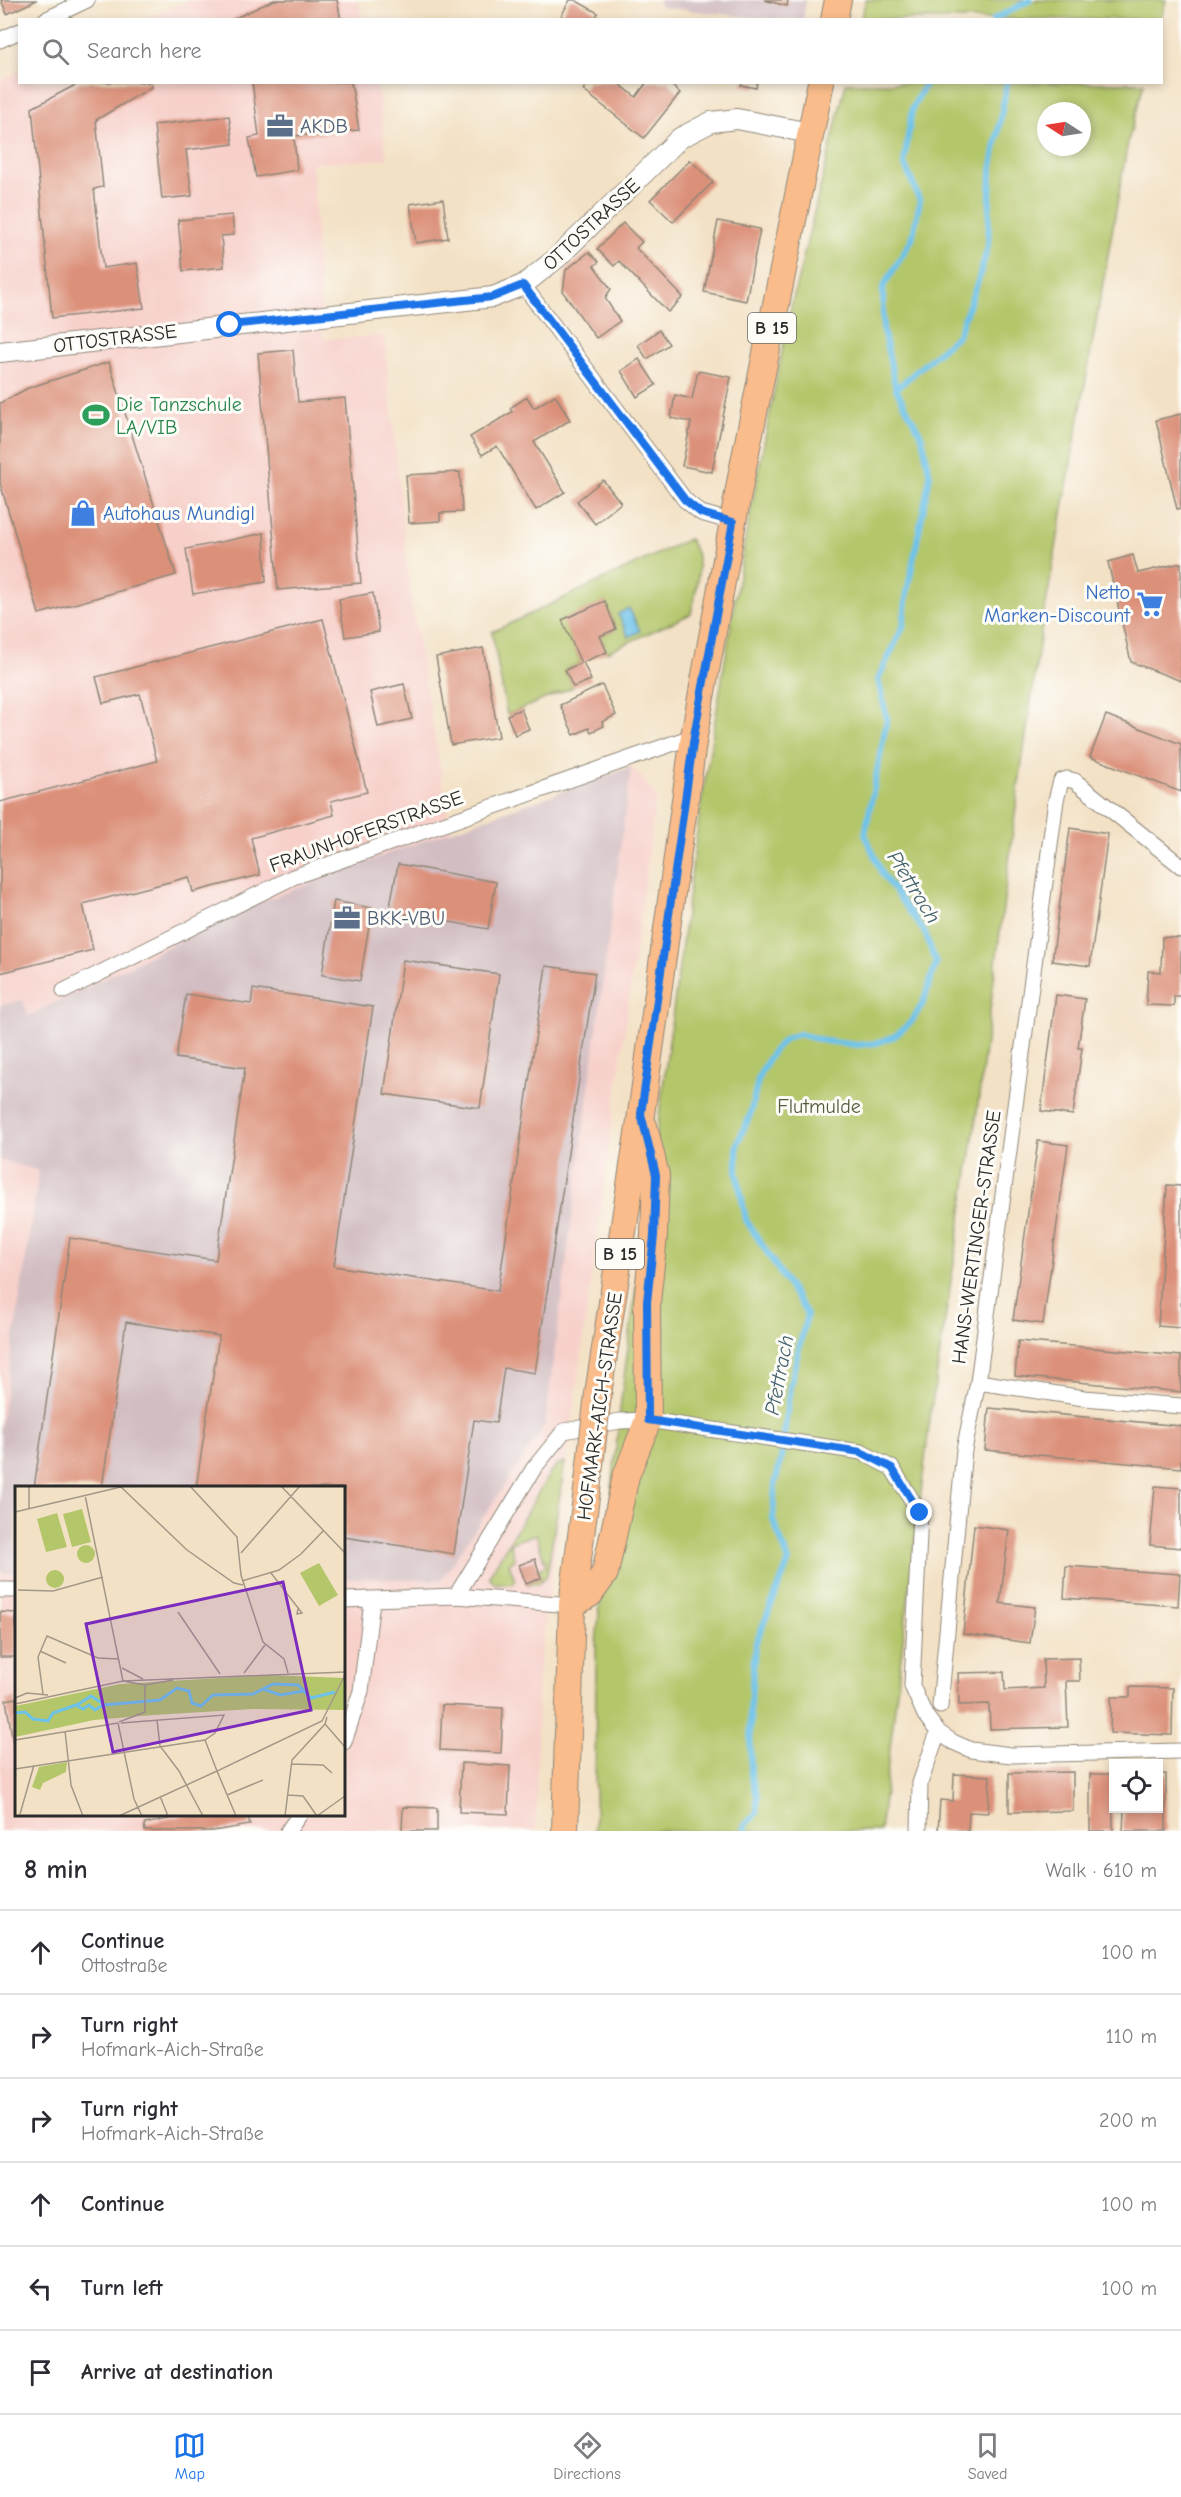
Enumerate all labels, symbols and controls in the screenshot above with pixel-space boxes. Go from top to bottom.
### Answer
search box [18,18,1163,84]
icon: search [39,35,72,68]
text: Search here [87,38,202,64]
north arrow [1037,102,1091,156]
office icon: AKDB [265,111,295,141]
place label: AKDB [300,115,348,138]
street label: OTTOSTRASSE [538,174,645,275]
route start [216,311,242,337]
road number: B 15 [748,313,796,343]
street label: OTTOSTRASSE [52,320,178,357]
place label: Die Tanzschule LA/VIB [116,393,242,439]
sports icon: Die Tanzschule LA/VIB [81,400,111,430]
shop icon: Autohaus Mundigl [68,498,98,528]
place label: Autohaus Mundigl [103,502,255,525]
place label: Netto Marken-Discount [984,581,1131,627]
supermarket icon: Netto Marken-Discount [1135,589,1165,619]
street label: FRAUNHOFERSTRASSE [266,786,466,877]
water label: Pfettrach [882,846,946,928]
office icon: BKK-VBU [332,903,362,933]
place label: BKK-VBU [367,907,445,930]
park label: Flutmulde [777,1095,861,1118]
street label: HANS-WERTINGER-STRASSE [947,1109,1006,1365]
road number: B 15 [596,1239,644,1269]
street label: HOFMARK-AICH-STRASSE [572,1290,627,1522]
water label: Pfettrach [760,1333,798,1417]
inset map [15,1486,345,1816]
route end [906,1499,932,1525]
map controls [1109,1759,1163,1813]
button: locate [1109,1759,1163,1813]
text: 8 min [24,1855,88,1885]
text: Walk · 610 m [1046,1859,1157,1882]
text: Continue [81,1928,164,1954]
icon: ahead [24,1936,57,1969]
text: 100 m [1102,1941,1157,1964]
text: Ottostraße [81,1954,168,1977]
text: Turn right [81,2012,178,2038]
icon: right [24,2020,57,2053]
text: 110 m [1106,2025,1157,2048]
text: Hofmark-Aich-Straße [81,2038,264,2061]
text: Turn right [81,2096,178,2122]
icon: right [24,2104,57,2137]
text: 200 m [1099,2109,1157,2132]
text: Hofmark-Aich-Straße [81,2122,264,2145]
icon: ahead [24,2188,57,2221]
text: Continue [81,2191,164,2217]
text: 100 m [1102,2193,1157,2216]
icon: left [24,2272,57,2305]
text: Turn left [81,2275,163,2301]
text: 100 m [1102,2277,1157,2300]
icon: arrive [24,2356,57,2389]
text: Arrive at destination [81,2359,273,2385]
tab: Map [173,2429,206,2483]
tab: Directions [553,2429,621,2483]
tab: Saved [968,2429,1008,2483]

